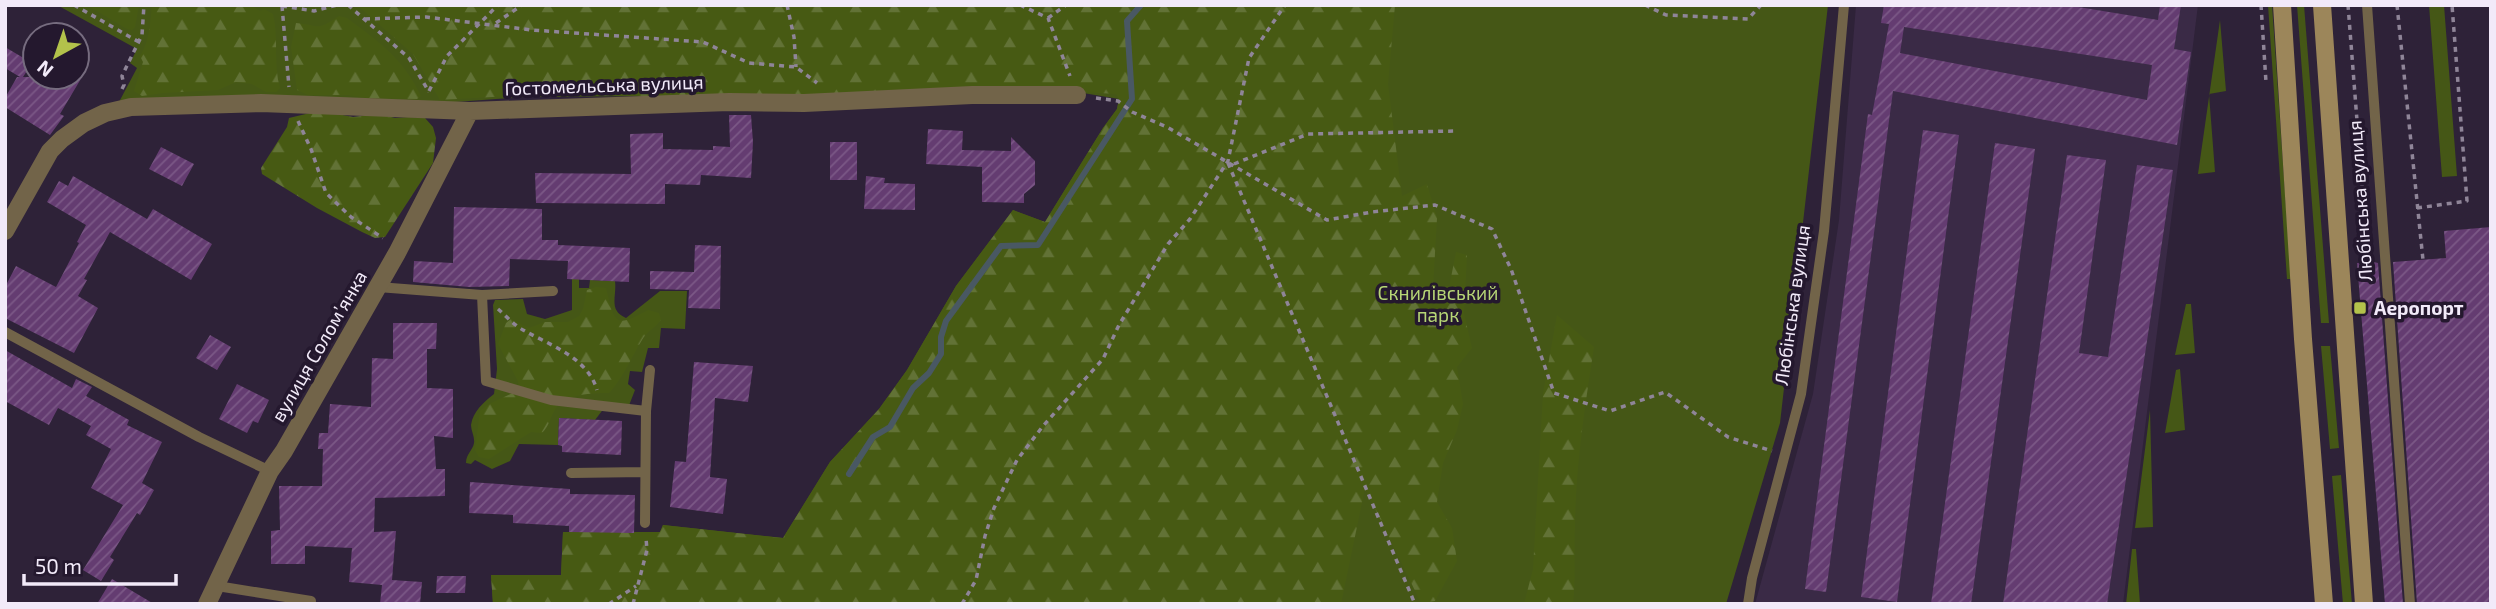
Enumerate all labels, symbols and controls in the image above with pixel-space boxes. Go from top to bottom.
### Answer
north arrow [21,21,91,91]
text: N [32,56,57,83]
street label: Гостомельська вулиця [504,70,704,100]
street label: Любінська вулиця [2342,120,2378,282]
street label: Любінська вулиця [1769,223,1815,387]
street label: вулиця Соломʼянка [266,266,372,426]
park label: Скнилівський парк [1378,281,1498,326]
place label: Аеропорт [2374,296,2464,319]
marker: Аеропорт [2352,300,2368,316]
scale bar [24,542,177,586]
text: 50 m [35,553,82,578]

